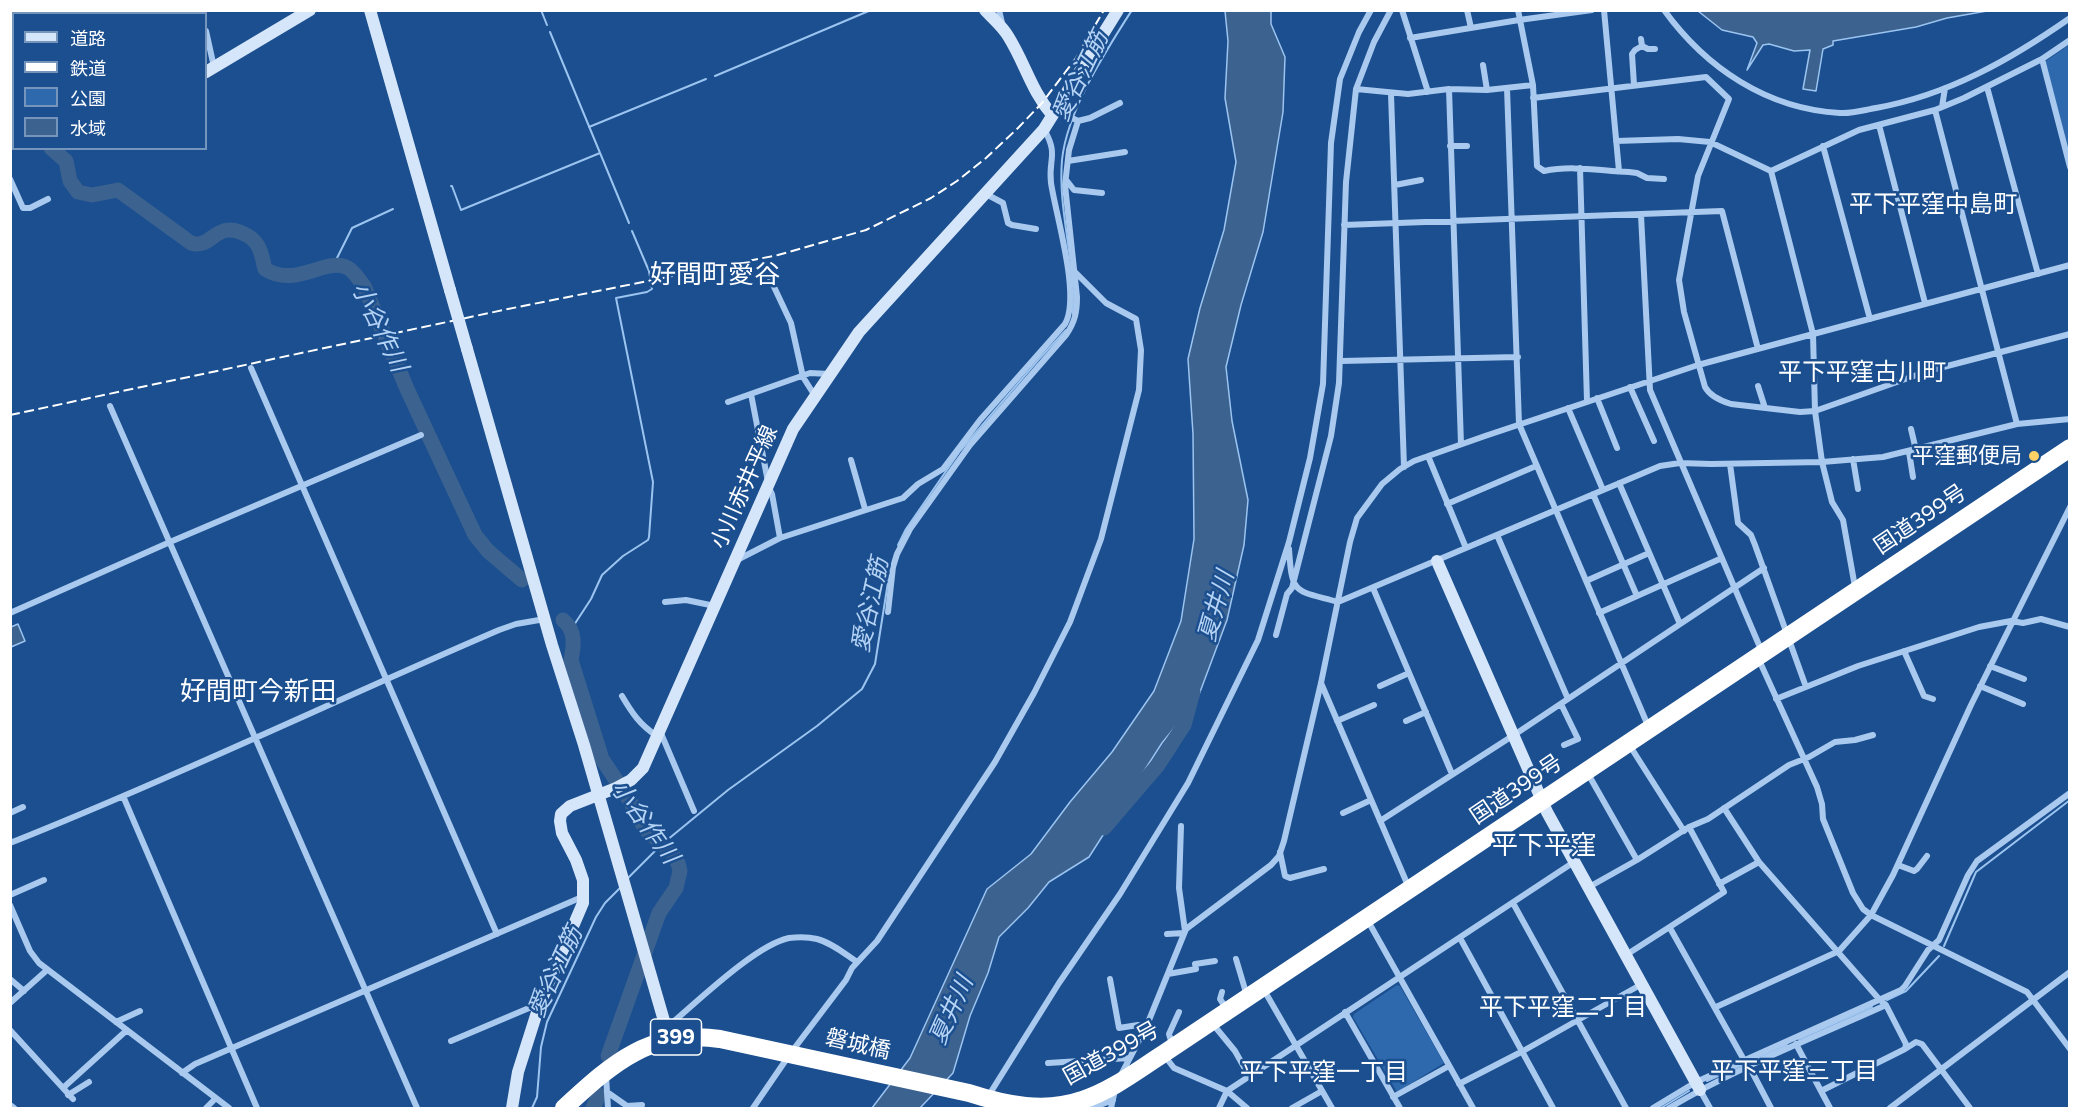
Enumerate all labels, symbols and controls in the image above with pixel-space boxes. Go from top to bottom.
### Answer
legend [12,12,207,150]
text: 道路 [70,27,106,49]
water label: 愛谷江筋 [1046,27,1114,125]
text: 鉄道 [70,57,106,79]
text: 公園 [70,87,106,109]
text: 水域 [70,117,106,139]
district label: 平下平窪中島町 [1849,190,2017,218]
district label: 好間町愛谷 [650,258,780,290]
water label: 小谷作川 [346,278,414,376]
district label: 平下平窪古川町 [1778,358,1946,386]
street label: 小川赤井平線 [705,421,783,553]
place label: 平窪郵便局 [1912,443,2022,469]
marker: 平窪郵便局 [2027,449,2041,463]
street label: 国道399号 [1869,479,1971,559]
water label: 愛谷江筋 [846,555,894,655]
water label: 夏井川 [1192,567,1240,645]
district label: 好間町今新田 [180,675,336,707]
street label: 国道399号 [1465,749,1567,829]
water label: 小谷作川 [605,775,685,869]
district label: 平下平窪 [1492,829,1596,861]
water label: 愛谷江筋 [522,922,588,1022]
water label: 夏井川 [923,971,979,1049]
district label: 平下平窪二丁目 [1479,993,1647,1021]
street label: 国道399号 [1059,1016,1163,1090]
road number: 399 [650,1019,702,1055]
street label: 磐城橋 [823,1024,893,1064]
district label: 平下平窪三丁目 [1710,1057,1878,1085]
district label: 平下平窪一丁目 [1240,1058,1408,1086]

